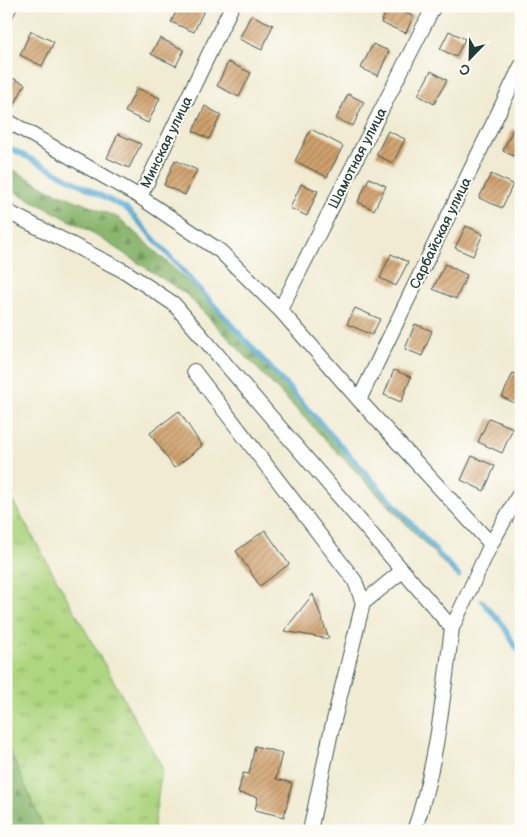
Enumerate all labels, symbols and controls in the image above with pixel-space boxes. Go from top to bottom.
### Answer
north arrow [444,32,494,82]
text: С [457,60,473,79]
street label: Минская улица [137,93,196,191]
street label: Шамотная улица [325,104,391,212]
street label: Сарбайская улица [406,174,475,292]

